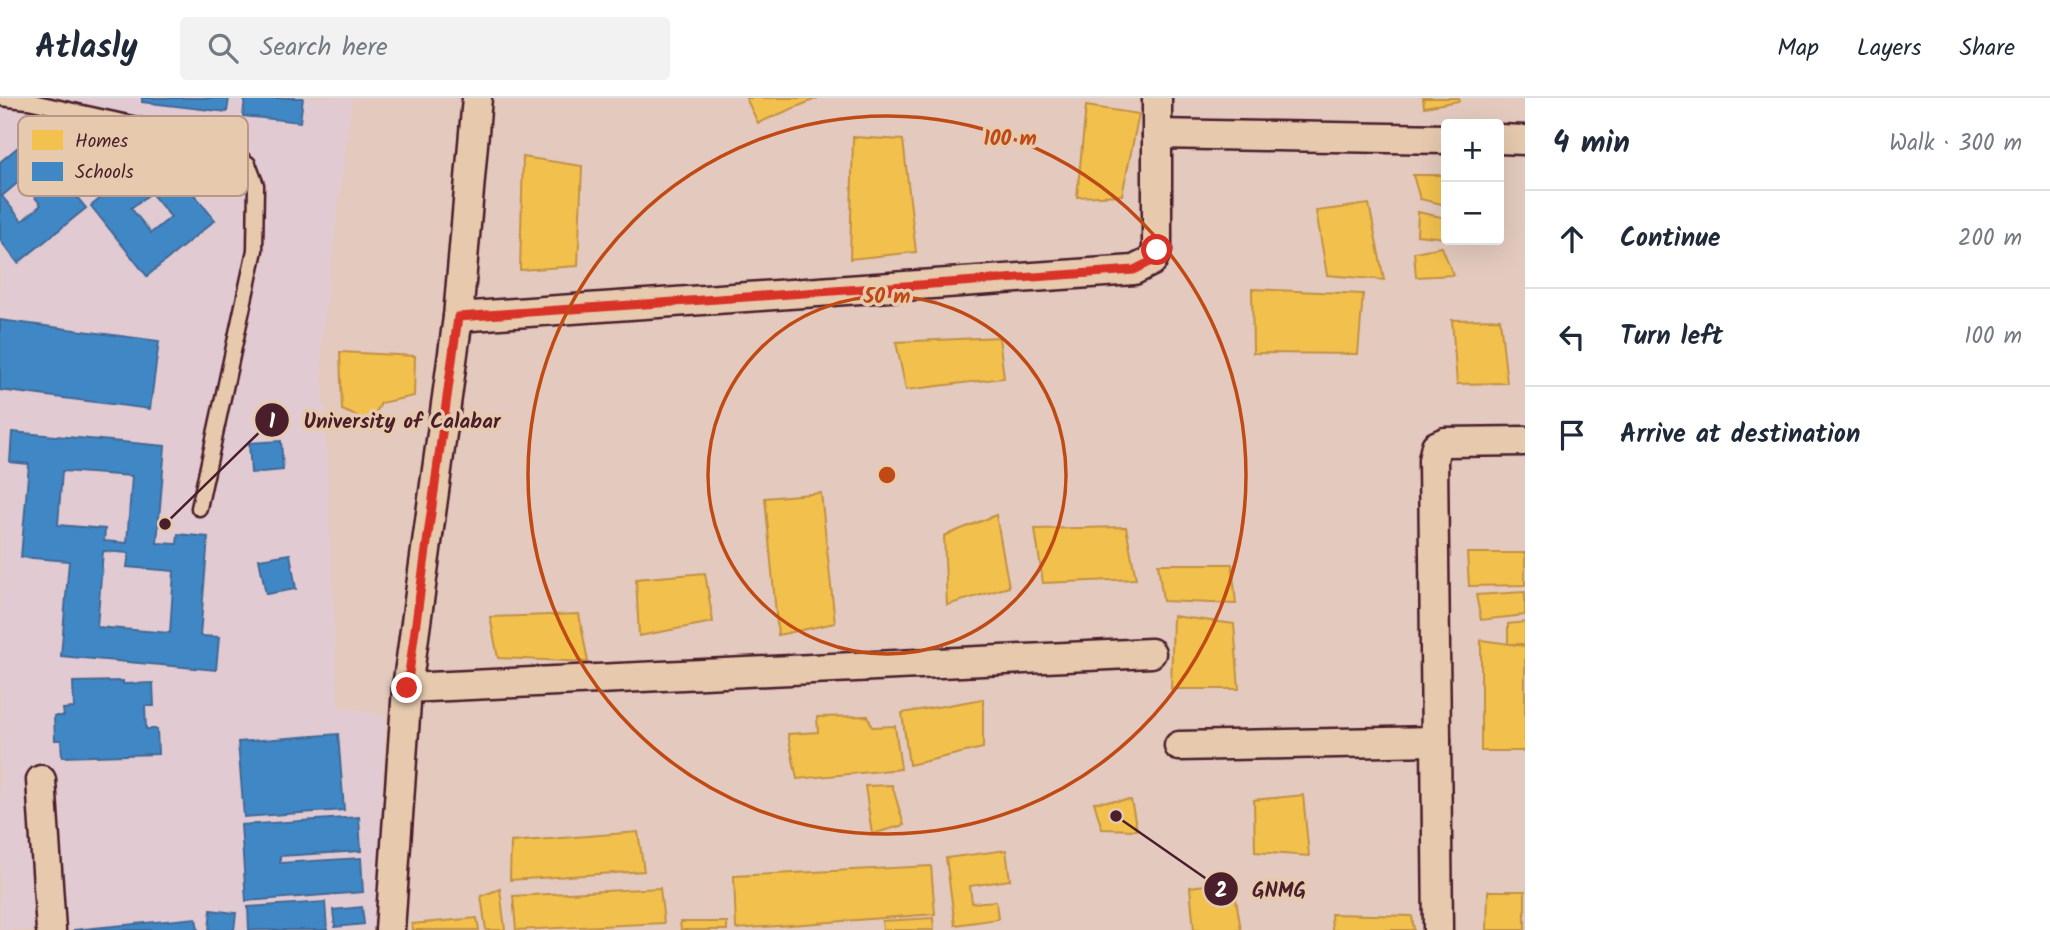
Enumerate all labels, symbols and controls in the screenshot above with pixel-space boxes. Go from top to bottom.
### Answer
search box [180,17,670,80]
text: Atlasly [35,22,138,75]
text: Search here [260,27,388,69]
icon: search [204,29,242,67]
text: Map [1777,29,1819,68]
text: Layers [1857,29,1921,68]
text: Share [1959,29,2015,68]
legend [18,116,248,196]
map controls [1441,119,1504,245]
button: + [1441,119,1504,182]
text: 4 min [1553,120,1630,168]
text: 100 m [983,123,1037,156]
text: Walk · 300 m [1889,126,2022,162]
text: Homes [75,127,128,157]
text: Schools [75,158,134,188]
button: − [1441,182,1504,245]
text: Continue [1620,218,1721,260]
icon: ahead [1553,220,1591,258]
text: 200 m [1958,221,2022,257]
route start [1141,234,1172,265]
text: 50 m [863,281,910,314]
text: Turn left [1620,316,1723,358]
icon: left [1553,318,1591,356]
text: 100 m [1964,319,2022,355]
callout: University of Calabar [255,399,515,441]
text: 1 [269,406,276,439]
text: University of Calabar [303,406,502,439]
text: Arrive at destination [1620,414,1860,456]
icon: arrive [1553,416,1591,454]
centre of rings [875,463,899,487]
route end [391,672,422,703]
callout: GNMG [1203,868,1320,910]
text: 2 [1215,875,1227,908]
text: GNMG [1252,875,1306,908]

